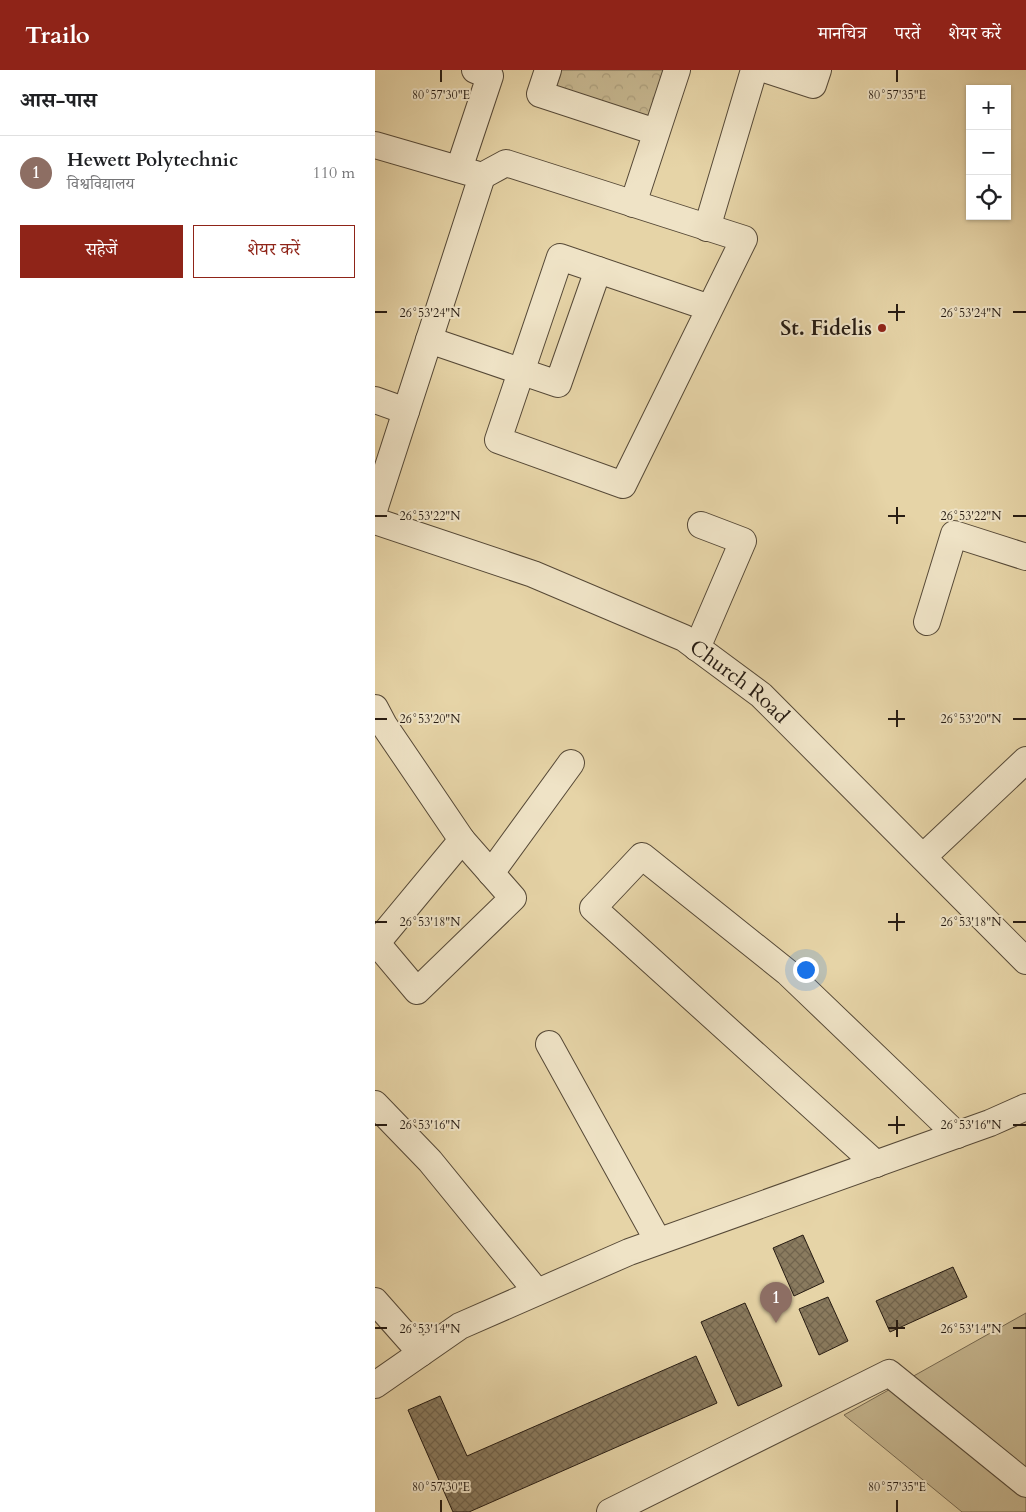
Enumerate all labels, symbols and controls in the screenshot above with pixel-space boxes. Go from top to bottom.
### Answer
text: Trailo [25,19,90,52]
text: मानचित्र [818,21,867,46]
text: परतें [895,21,920,46]
text: शेयर करें [948,21,1001,46]
map controls [966,85,1011,220]
button: + [966,85,1011,130]
text: आस-पास [20,86,97,115]
text: 80°57'30"E [412,87,470,103]
text: 80°57'35"E [868,87,926,103]
button: − [966,130,1011,175]
text: Hewett Polytechnic [67,147,238,173]
text: 1 [32,162,40,184]
text: 110 m [313,162,355,184]
text: विश्वविद्यालय [67,173,134,195]
button: locate [966,175,1011,220]
button: सहेजें [20,225,183,278]
button: शेयर करें [193,225,355,278]
text: 26°53'24"N [400,305,461,321]
text: 26°53'24"N [941,305,1002,321]
place label: St. Fidelis [780,314,872,343]
marker: St. Fidelis [876,322,888,334]
text: 26°53'22"N [400,508,461,524]
text: 26°53'22"N [941,508,1002,524]
street label: Church Road [684,633,796,730]
text: 26°53'20"N [400,711,461,727]
text: 26°53'20"N [941,711,1002,727]
text: 26°53'18"N [400,914,461,930]
text: 26°53'18"N [941,914,1002,930]
your location [793,957,819,983]
text: 26°53'16"N [400,1117,461,1133]
text: 26°53'16"N [941,1117,1002,1133]
pin: 1 [760,1282,792,1323]
text: 26°53'14"N [400,1321,461,1337]
text: 26°53'14"N [941,1321,1002,1337]
text: 80°57'30"E [412,1479,470,1495]
text: 80°57'35"E [868,1479,926,1495]

